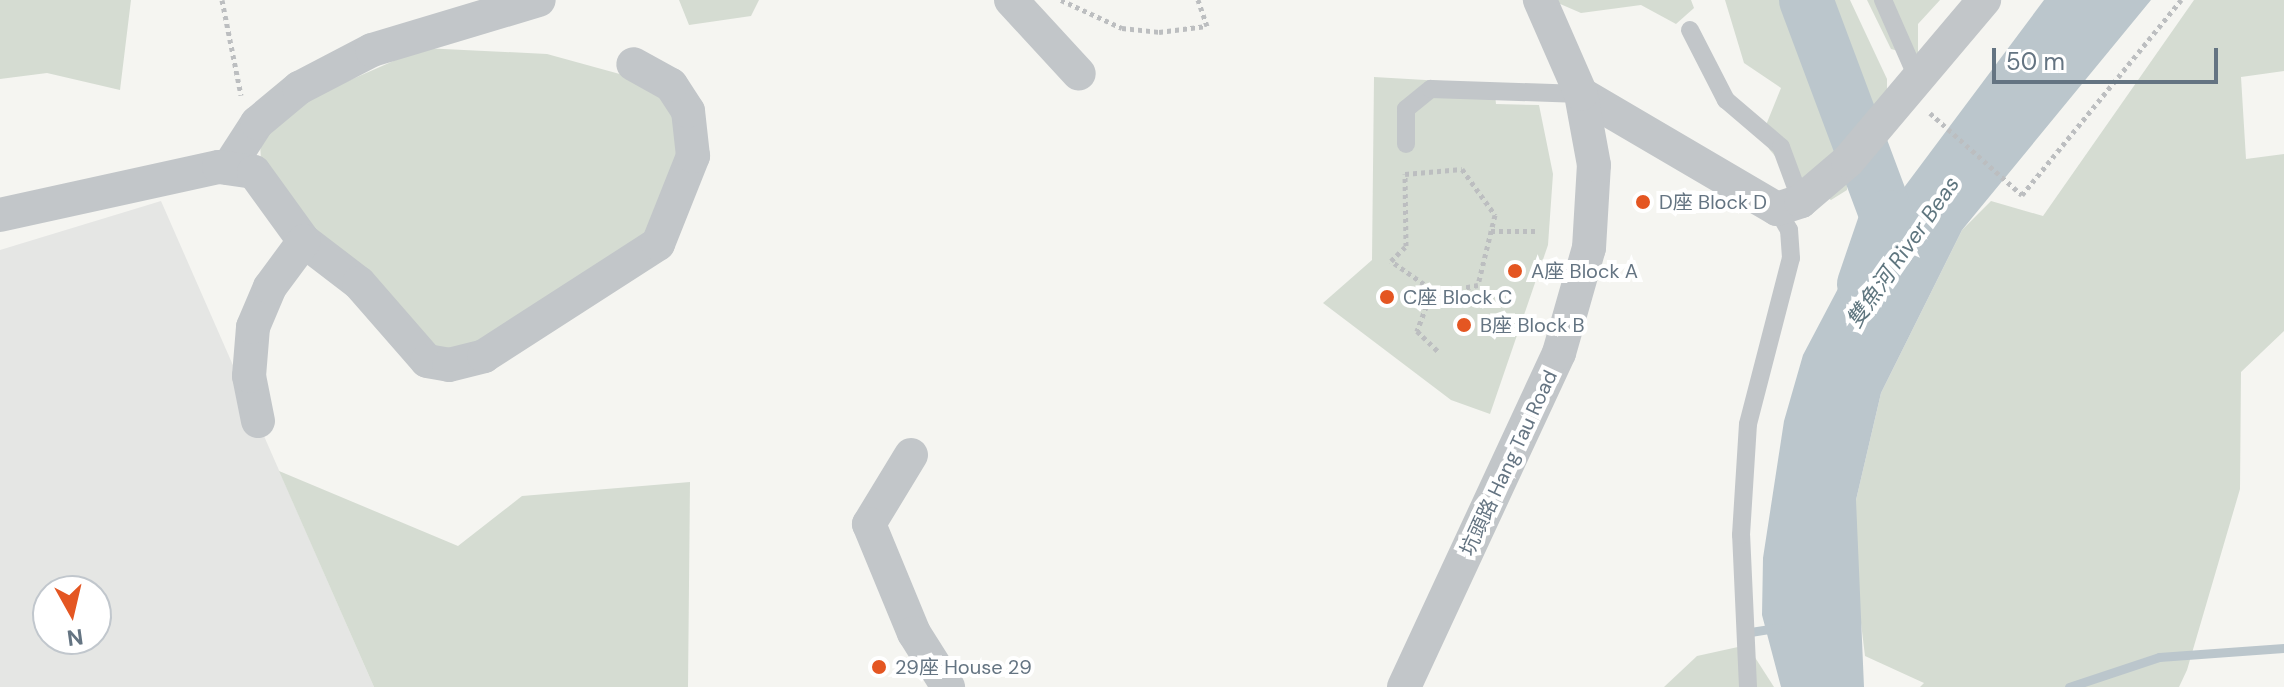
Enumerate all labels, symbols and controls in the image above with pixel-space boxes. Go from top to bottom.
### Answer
scale bar [1996,32,2222,82]
text: 50 m [2006,46,2065,77]
water label: 雙魚河 River Beas [1841,171,1965,333]
place label: D座 Block D [1659,190,1767,214]
marker: D座 Block D [1634,193,1652,211]
place label: A座 Block A [1531,259,1638,283]
marker: A座 Block A [1506,262,1524,280]
place label: C座 Block C [1403,285,1512,309]
marker: C座 Block C [1378,288,1396,306]
place label: B座 Block B [1480,313,1585,337]
marker: B座 Block B [1455,316,1473,334]
street label: 坑頭路 Hang Tau Road [1455,367,1563,559]
north arrow [32,575,112,655]
text: N [65,622,85,653]
place label: 29座 House 29 [895,655,1032,679]
marker: 29座 House 29 [870,658,888,676]

